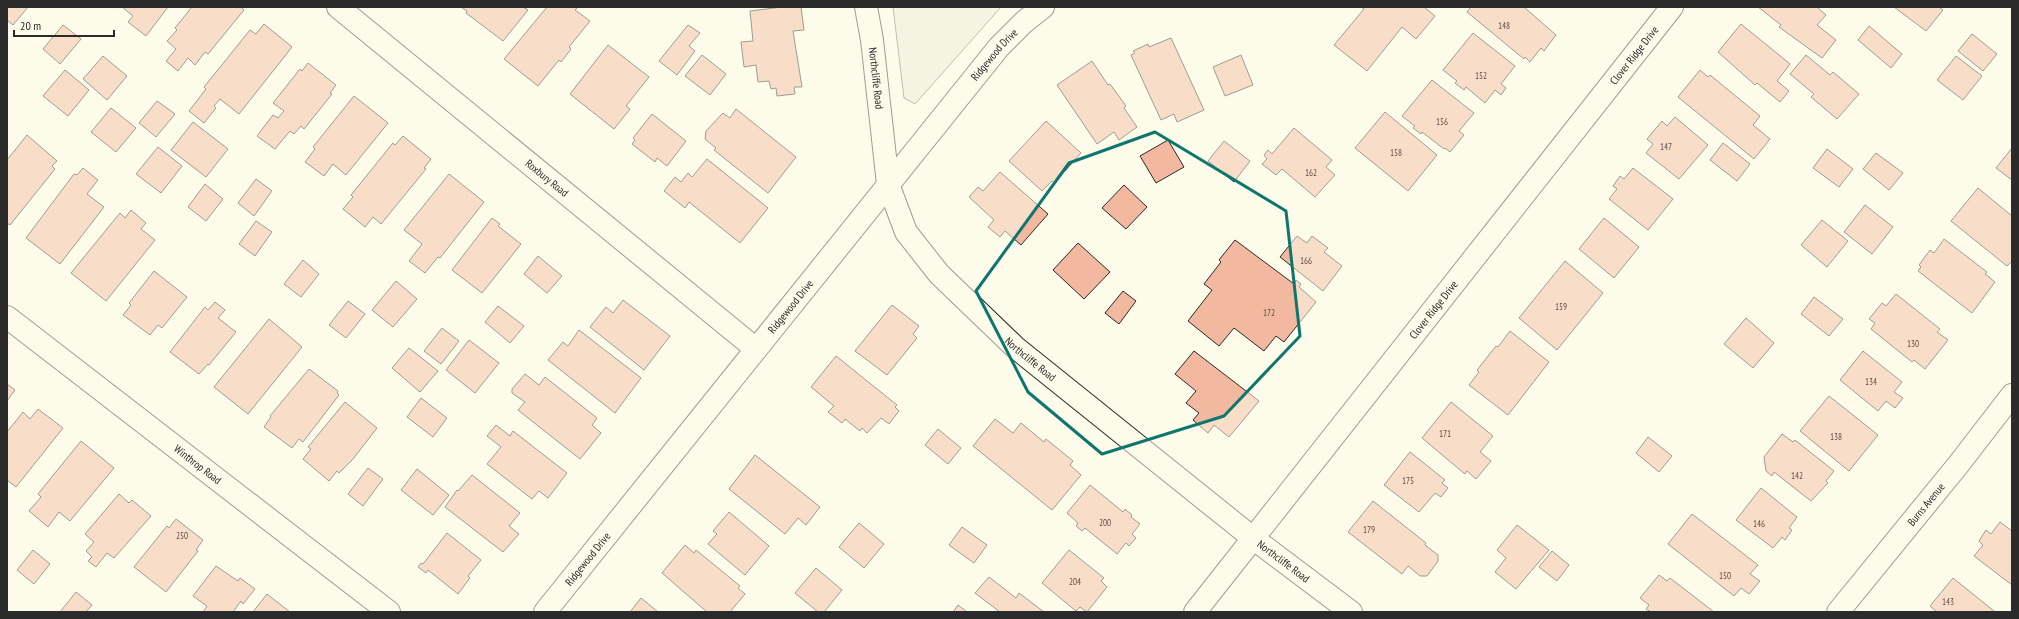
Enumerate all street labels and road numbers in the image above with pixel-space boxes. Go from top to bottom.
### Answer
street label: Clover Ridge Drive [1607,23,1662,87]
street label: Ridgewood Drive [968,25,1021,83]
street label: Northcliffe Road [866,47,887,110]
street label: Roxbury Road [523,156,572,200]
street label: Ridgewood Drive [765,276,817,336]
street label: Clover Ridge Drive [1406,277,1461,342]
street label: Northcliffe Road [1002,334,1059,384]
street label: Winthrop Road [171,442,224,487]
street label: Burns Avenue [1904,480,1948,529]
street label: Ridgewood Drive [562,529,614,589]
street label: Northcliffe Road [1255,537,1313,586]

